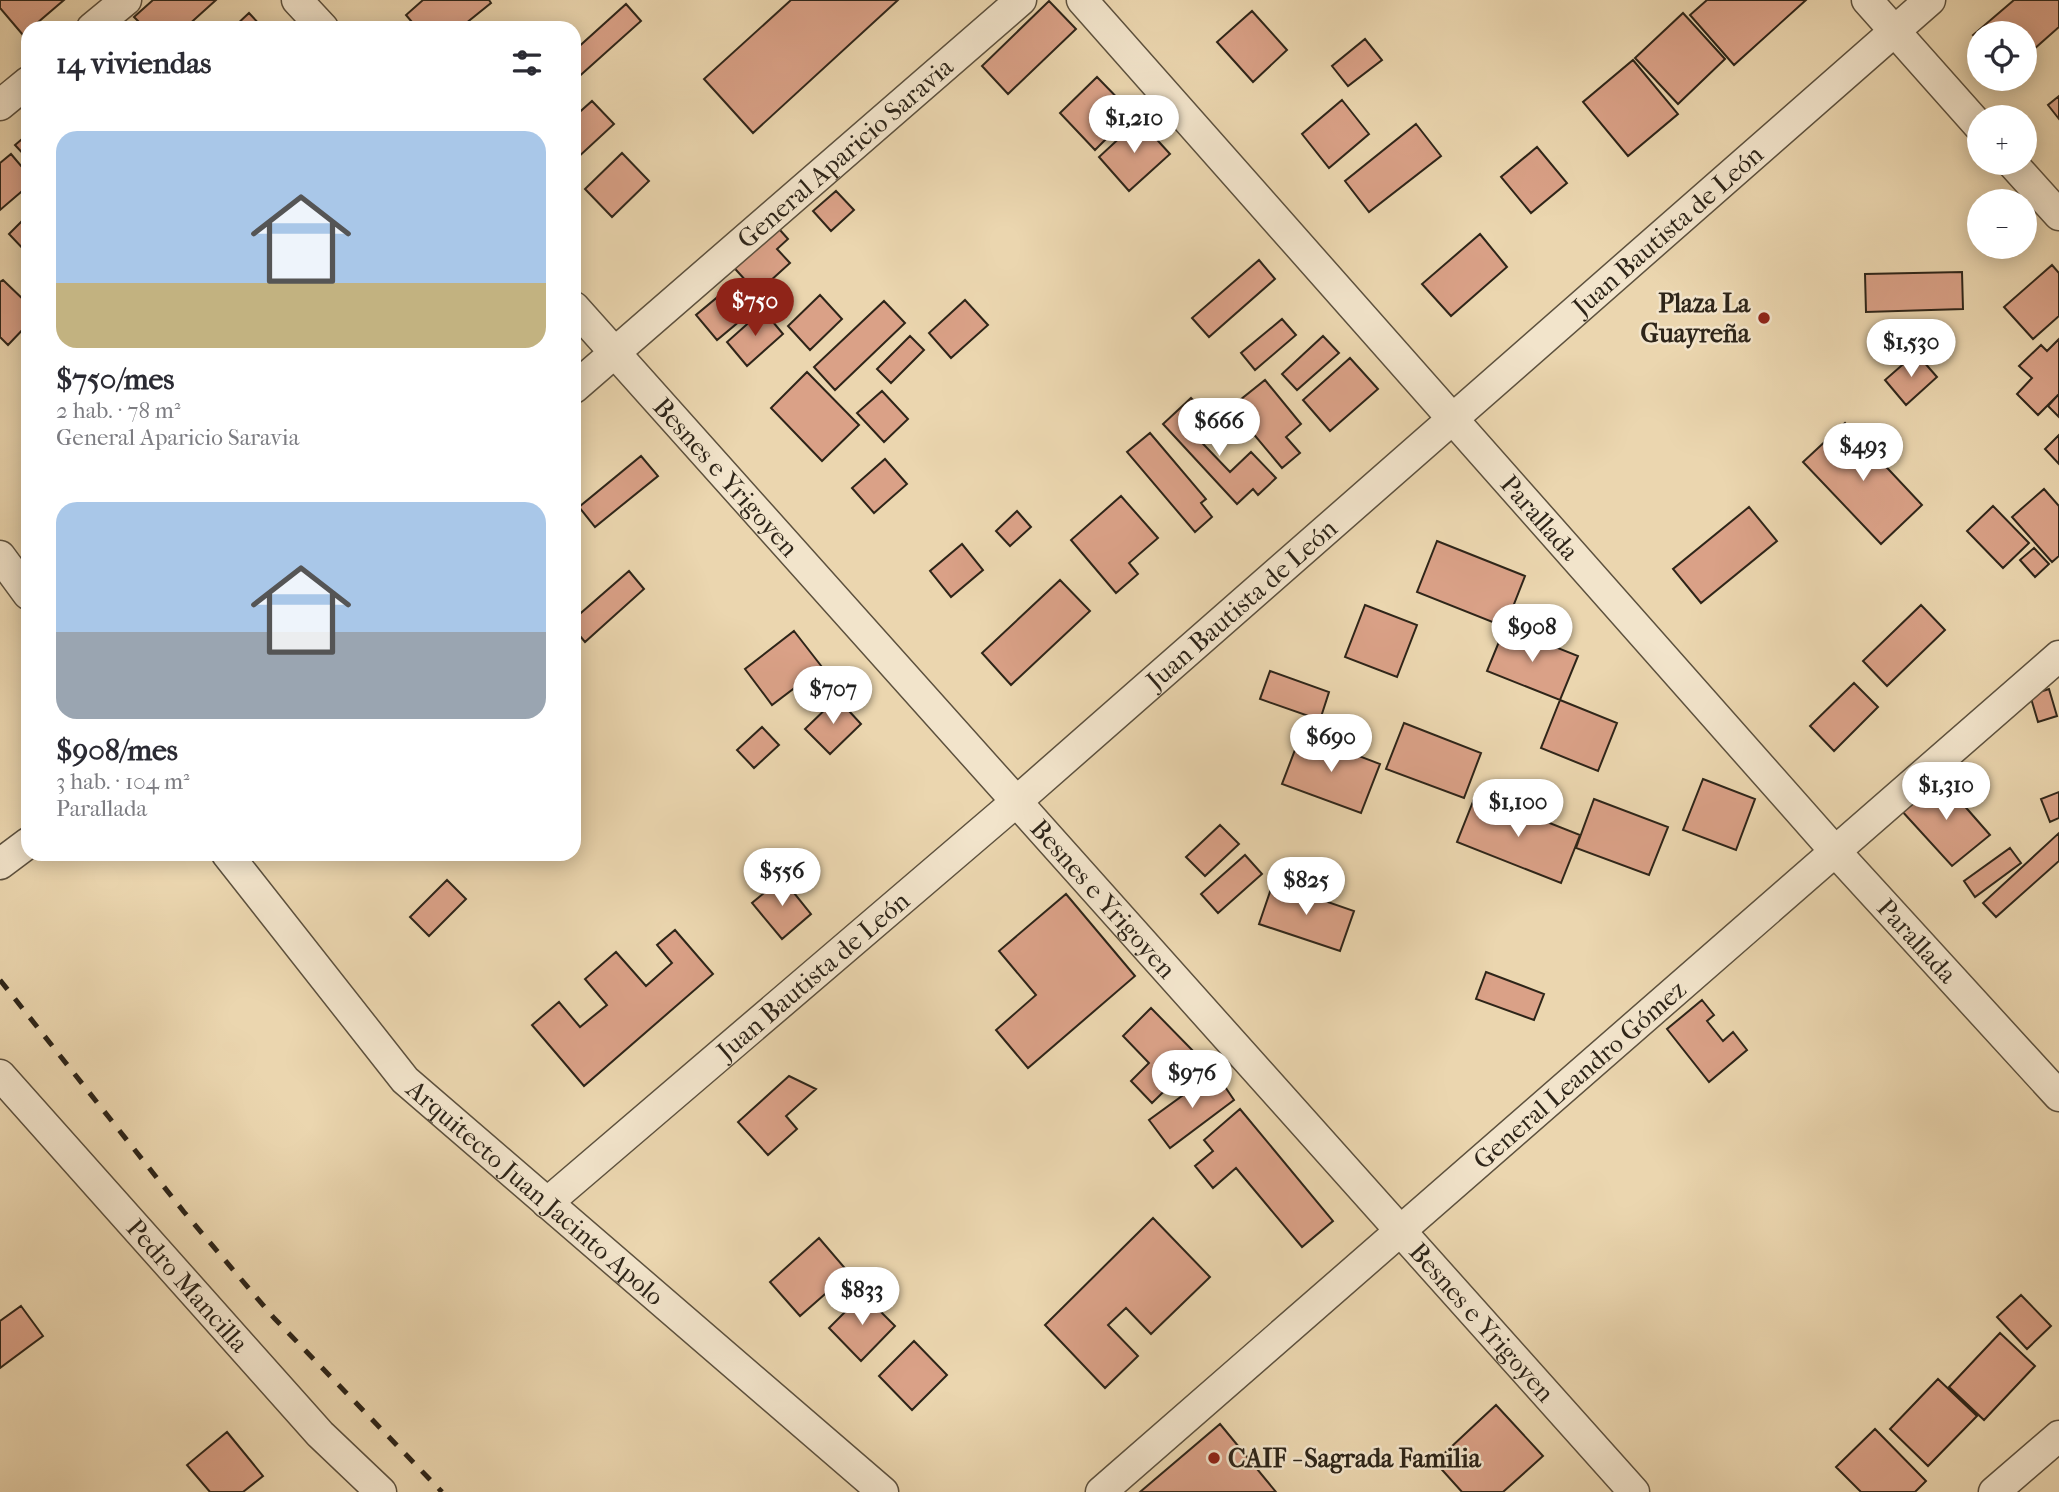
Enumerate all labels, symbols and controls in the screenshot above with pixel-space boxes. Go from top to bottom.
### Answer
map controls [1967,21,2037,259]
button: locate [1967,21,2037,91]
icon: filters [508,44,546,82]
text: 14 viviendas [56,46,211,81]
street label: General Aparicio Saravia [731,51,960,255]
pin: $1,210 [1077,96,1191,155]
text: $1,210 [1105,104,1163,131]
button: + [1967,105,2037,175]
street label: Juan Bautista de León [1565,139,1770,324]
icon: home [238,176,364,302]
button: − [1967,189,2037,259]
pin: $750 [714,278,796,338]
text: $750 [732,287,778,314]
place label: Plaza La Guayreña [1641,288,1751,349]
marker: Plaza La Guayreña [1756,310,1772,326]
pin: $1,530 [1854,320,1968,379]
text: $1,530 [1883,328,1939,355]
text: $750/mes [56,362,174,397]
street label: Besnes e Yrigoyen [647,391,805,563]
text: 2 hab. · 78 m² [56,397,180,424]
pin: $666 [1178,398,1260,458]
text: $666 [1194,407,1244,434]
text: General Aparicio Saravia [56,424,299,451]
pin: $493 [1822,424,1904,483]
text: $493 [1839,432,1887,459]
street label: Parallada [1494,469,1586,568]
street label: Juan Bautista de León [1139,513,1343,698]
icon: home [238,547,364,673]
pin: $908 [1491,604,1573,664]
text: $908 [1508,613,1556,640]
pin: $707 [792,666,874,726]
text: $707 [809,675,857,702]
pin: $690 [1290,714,1372,774]
text: $690 [1306,723,1356,750]
text: $908/mes [56,733,178,768]
pin: $1,310 [1889,762,2003,822]
text: 3 hab. · 104 m² [56,768,190,795]
text: $1,310 [1918,771,1974,798]
pin: $1,100 [1461,780,1575,839]
text: $1,100 [1488,788,1548,815]
text: Parallada [56,795,147,822]
street label: Besnes e Yrigoyen [1024,813,1182,985]
pin: $556 [741,848,823,908]
text: $556 [760,857,804,884]
pin: $825 [1265,858,1347,917]
text: $825 [1283,866,1329,893]
street label: Juan Bautista de León [709,885,916,1068]
street label: Parallada [1870,893,1964,990]
street label: General Leandro Gómez [1467,974,1692,1176]
pin: $976 [1151,1050,1233,1110]
text: $976 [1168,1059,1216,1086]
street label: Arquitecto Juan Jacinto Apolo [399,1073,670,1312]
street label: Pedro Mancilla [120,1213,255,1360]
street label: Besnes e Yrigoyen [1403,1237,1561,1408]
pin: $833 [821,1268,903,1327]
text: $833 [840,1276,884,1303]
place label: CAIF - Sagrada Familia [1228,1443,1482,1474]
marker: CAIF - Sagrada Familia [1206,1450,1222,1466]

